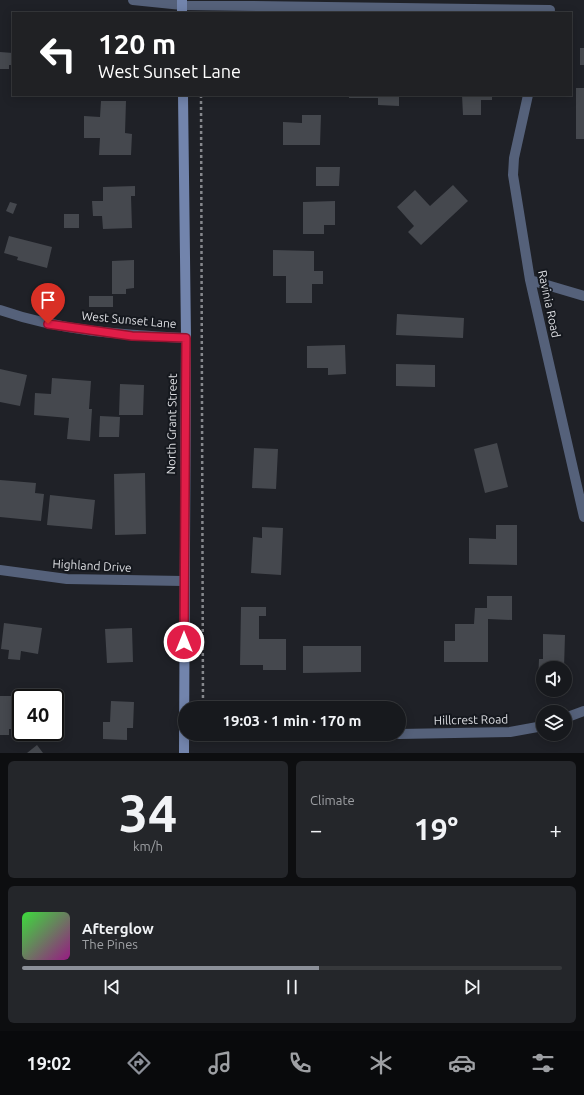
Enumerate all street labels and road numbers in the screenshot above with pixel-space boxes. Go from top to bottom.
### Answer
street label: Ravinia Road [536,269,563,339]
street label: West Sunset Lane [81,309,177,330]
street label: North Grant Street [164,373,179,475]
street label: Highland Drive [52,557,132,574]
street label: Hillcrest Road [434,712,508,727]

